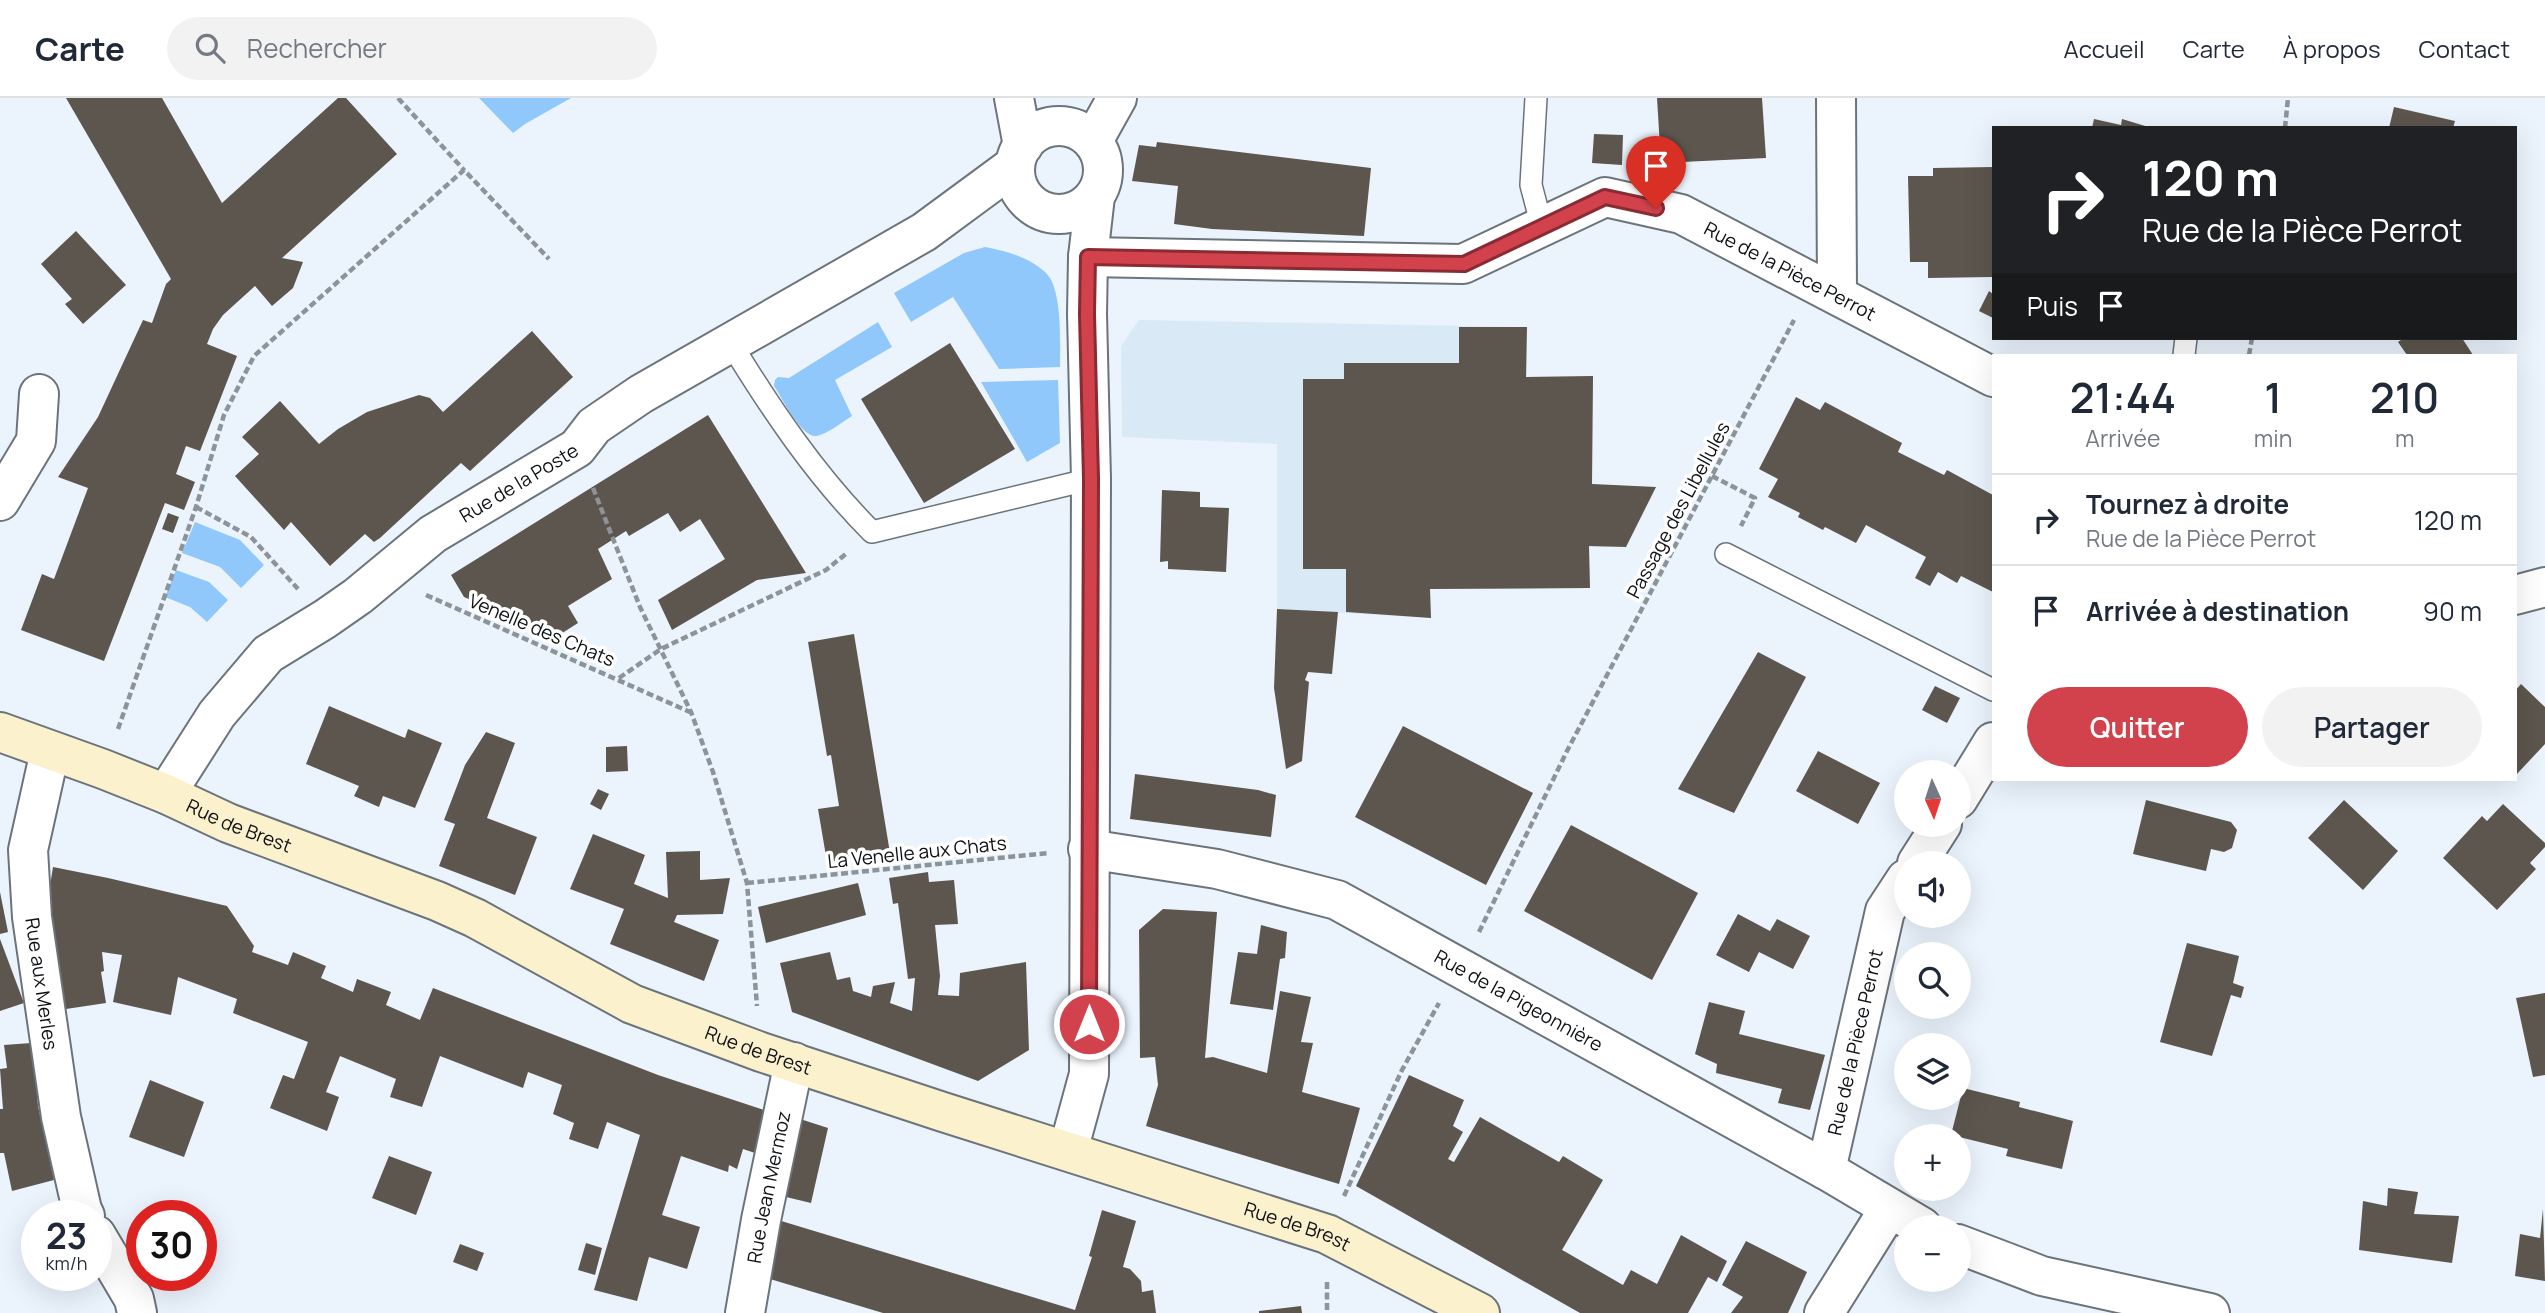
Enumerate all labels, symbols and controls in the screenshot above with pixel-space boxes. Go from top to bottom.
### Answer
search box [167,17,657,80]
text: Carte [35,26,125,71]
icon: search [191,29,229,67]
text: Rechercher [247,30,387,66]
text: Accueil [2064,32,2144,65]
text: Carte [2182,32,2245,65]
text: À propos [2283,32,2381,65]
text: Contact [2419,32,2510,65]
pin [1626,136,1686,208]
text: 120 m [2142,144,2279,211]
icon: arrive [1637,147,1675,185]
icon: right [2027,154,2118,245]
text: Rue de la Pièce Perrot [2142,208,2462,252]
street label: Rue de la Pièce Perrot [1700,215,1880,327]
icon: arrive [2092,287,2130,325]
text: Puis [2027,288,2078,324]
text: 21:44 [2070,368,2176,426]
text: 1 [2264,368,2282,426]
text: 210 [2370,368,2439,426]
street label: Passage des Libellules [1620,417,1736,603]
text: Arrivée [2085,422,2160,454]
text: min [2254,422,2292,454]
text: m [2395,422,2414,454]
street label: Rue de la Poste [455,437,583,528]
text: Tournez à droite [2086,486,2289,522]
icon: right [2027,501,2065,539]
text: 120 m [2414,502,2482,538]
text: Rue de la Pièce Perrot [2086,522,2316,554]
street label: Venelle des Chats [465,587,619,673]
icon: arrive [2027,592,2065,630]
text: Arrivée à destination [2086,593,2349,629]
text: 90 m [2423,593,2482,629]
button: Quitter [2027,687,2248,767]
button: Partager [2262,687,2482,767]
north arrow [1894,760,1970,836]
map controls [1894,760,1971,1292]
street label: Rue de Brest [182,792,295,859]
street label: La Venelle aux Chats [826,830,1008,874]
button: sound [1894,851,1971,928]
street label: Rue aux Merles [19,916,64,1052]
button: search [1894,942,1971,1019]
street label: Rue de la Pigeonnière [1430,943,1608,1057]
street label: Rue de la Pièce Perrot [1821,947,1889,1138]
position arrow [1052,987,1126,1061]
street label: Rue de Brest [701,1019,815,1081]
button: layers [1894,1033,1971,1110]
street label: Rue Jean Mermoz [741,1109,796,1265]
button: + [1894,1124,1971,1201]
street label: Rue de Brest [1241,1195,1355,1257]
speed limit sign: 30 [126,1200,217,1291]
text: 23 [46,1212,87,1260]
button: − [1894,1215,1971,1292]
text: km/h [46,1251,87,1275]

